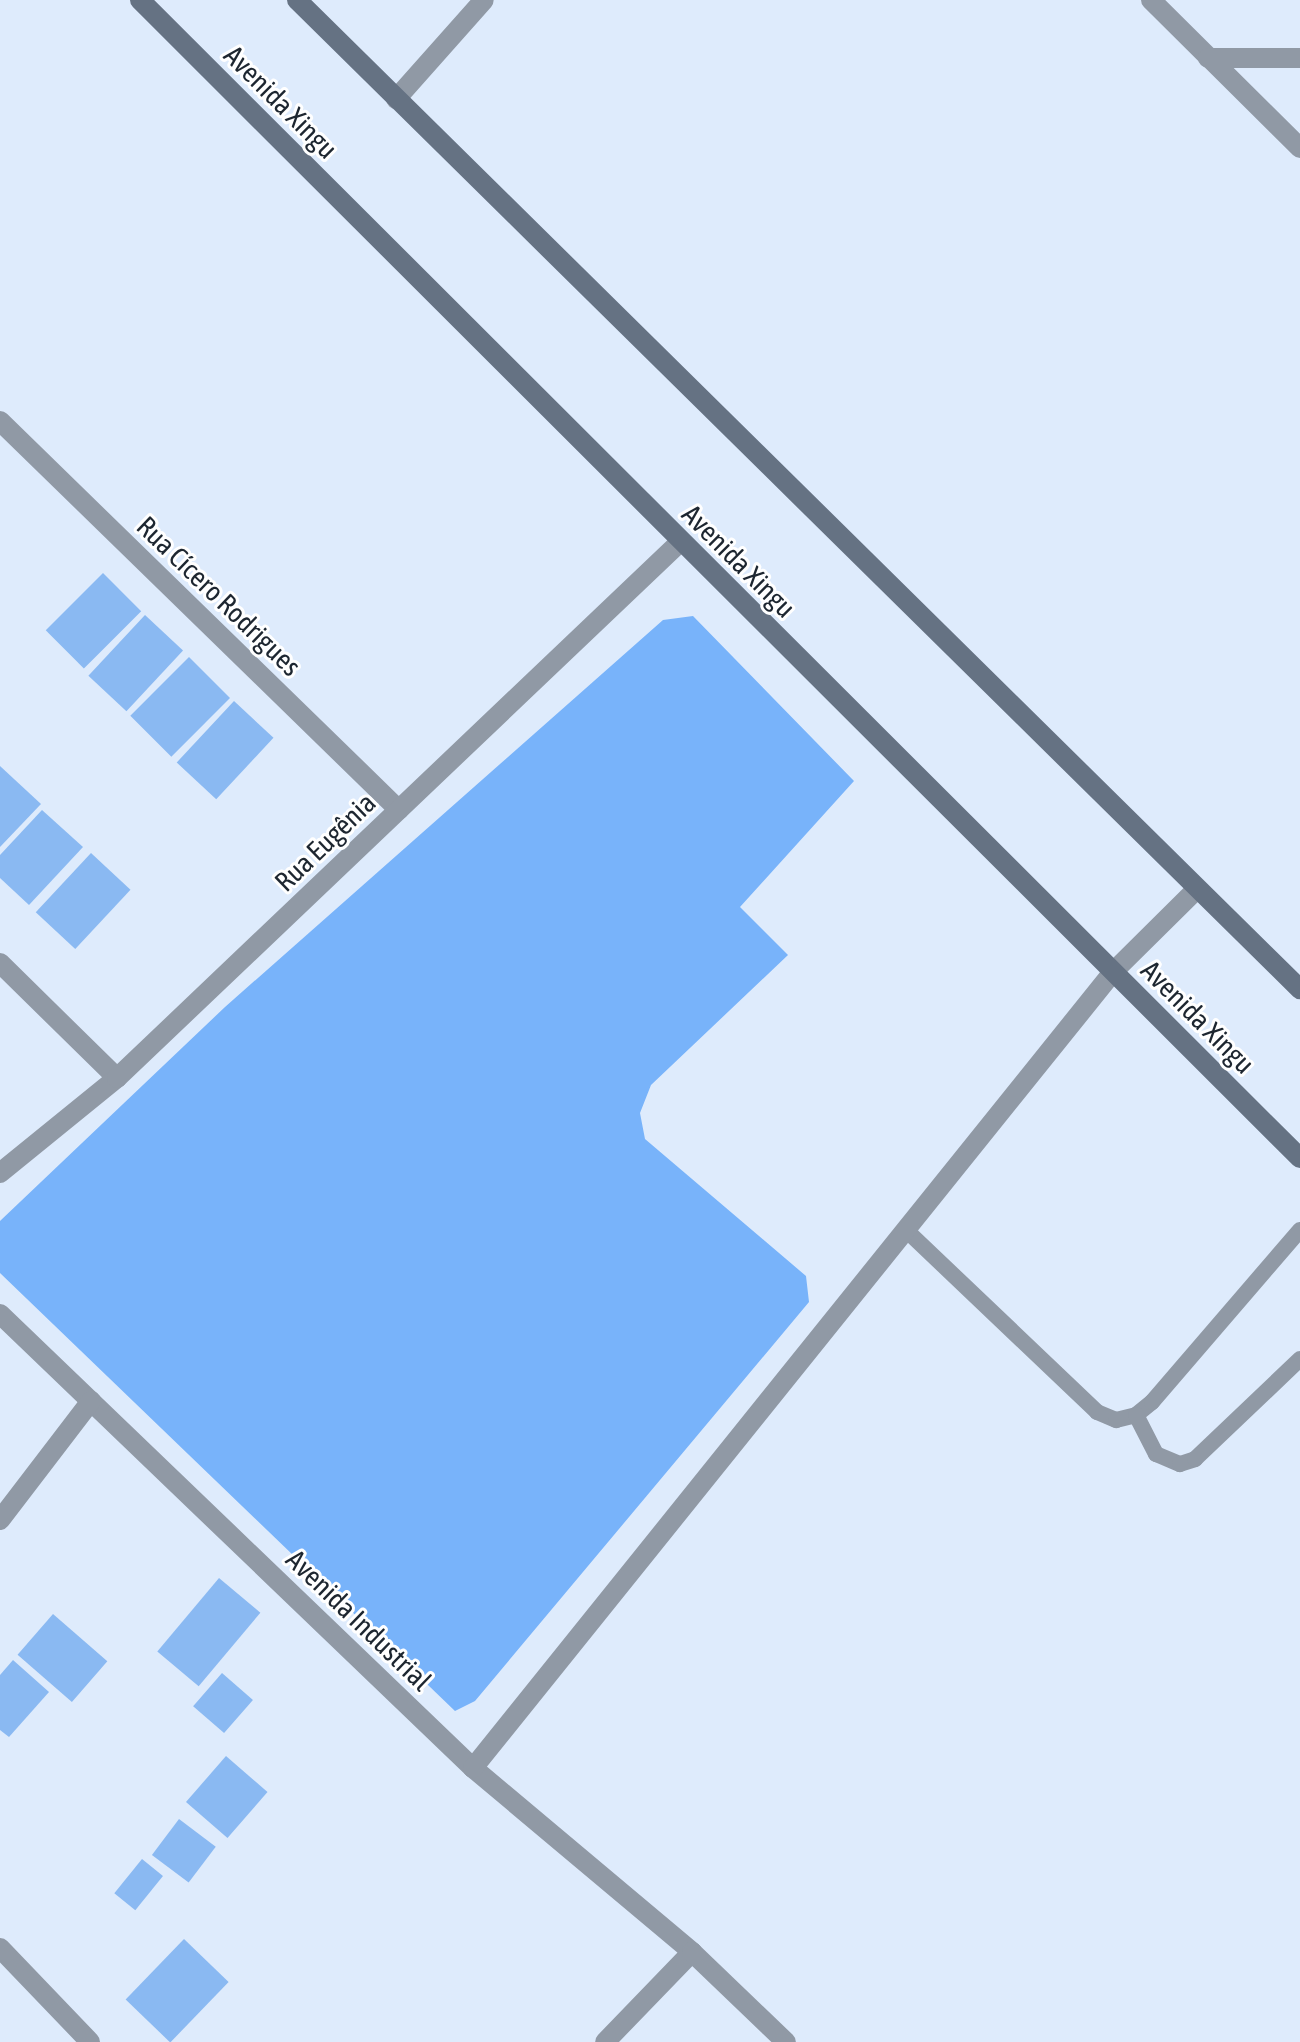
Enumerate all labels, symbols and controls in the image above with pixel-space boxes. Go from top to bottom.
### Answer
street label: Avenida Xingu [217,38,345,166]
street label: Avenida Xingu [675,497,803,625]
street label: Rua Cícero Rodrigues [130,509,308,683]
street label: Rua Eugênia [268,786,382,898]
street label: Avenida Xingu [1134,953,1262,1081]
street label: Avenida Industrial [280,1542,438,1698]

